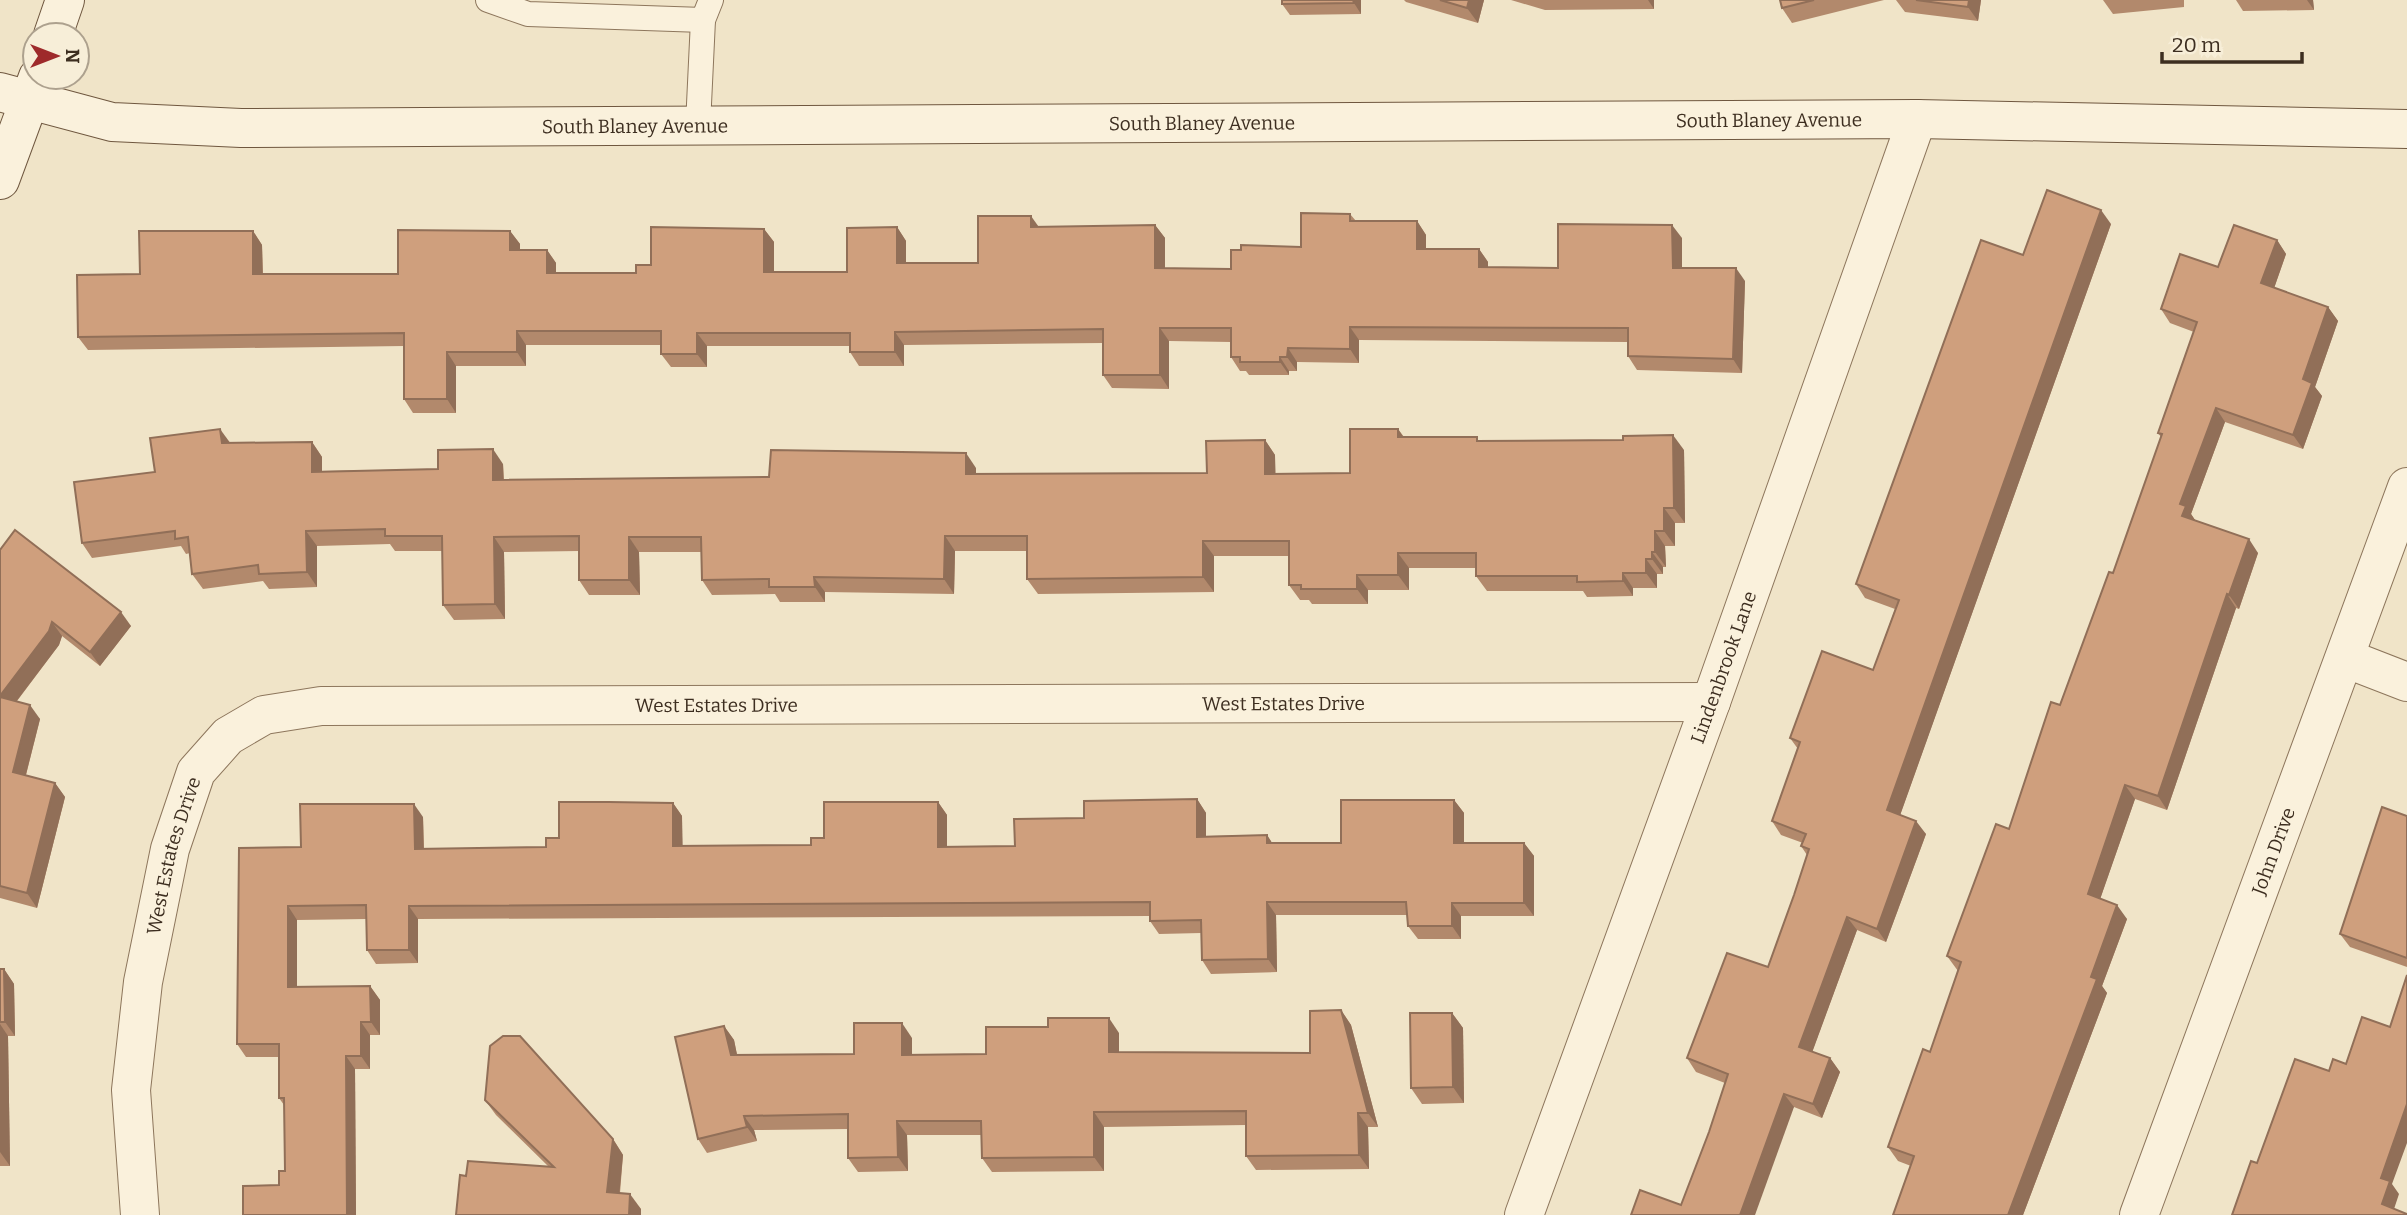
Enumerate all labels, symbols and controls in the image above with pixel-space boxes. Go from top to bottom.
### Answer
north arrow [21,21,91,91]
scale bar [2162,21,2302,65]
text: 20 m [2172,32,2221,58]
text: N [61,49,84,64]
street label: South Blaney Avenue [1676,108,1862,132]
street label: South Blaney Avenue [1109,111,1295,135]
street label: South Blaney Avenue [542,114,728,138]
street label: Lindenbrook Lane [1685,588,1761,746]
street label: West Estates Drive [1202,691,1365,715]
street label: West Estates Drive [635,693,798,717]
street label: West Estates Drive [141,774,205,937]
street label: John Drive [2246,804,2300,899]

